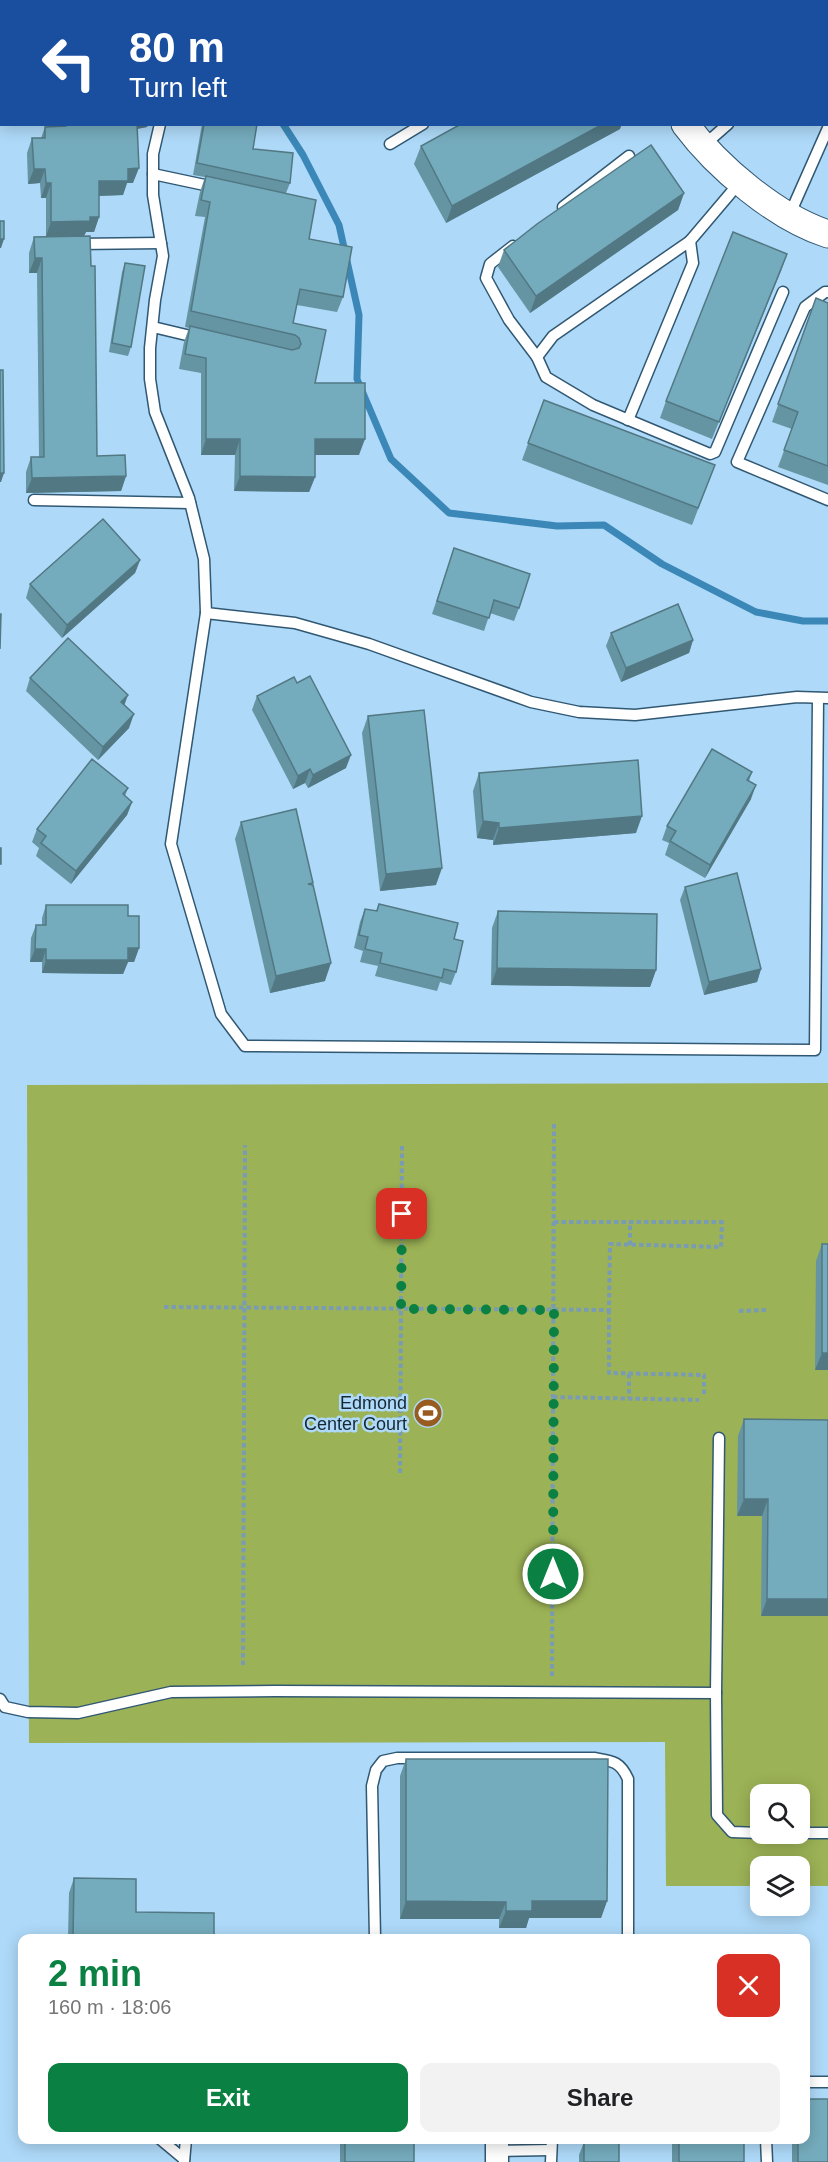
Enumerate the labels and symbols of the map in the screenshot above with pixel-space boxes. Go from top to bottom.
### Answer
pin [376,1188,427,1239]
place label: Edmond Center Court [304,1393,407,1434]
sports icon: Edmond Center Court [412,1397,444,1429]
position arrow [521,1542,585,1606]

